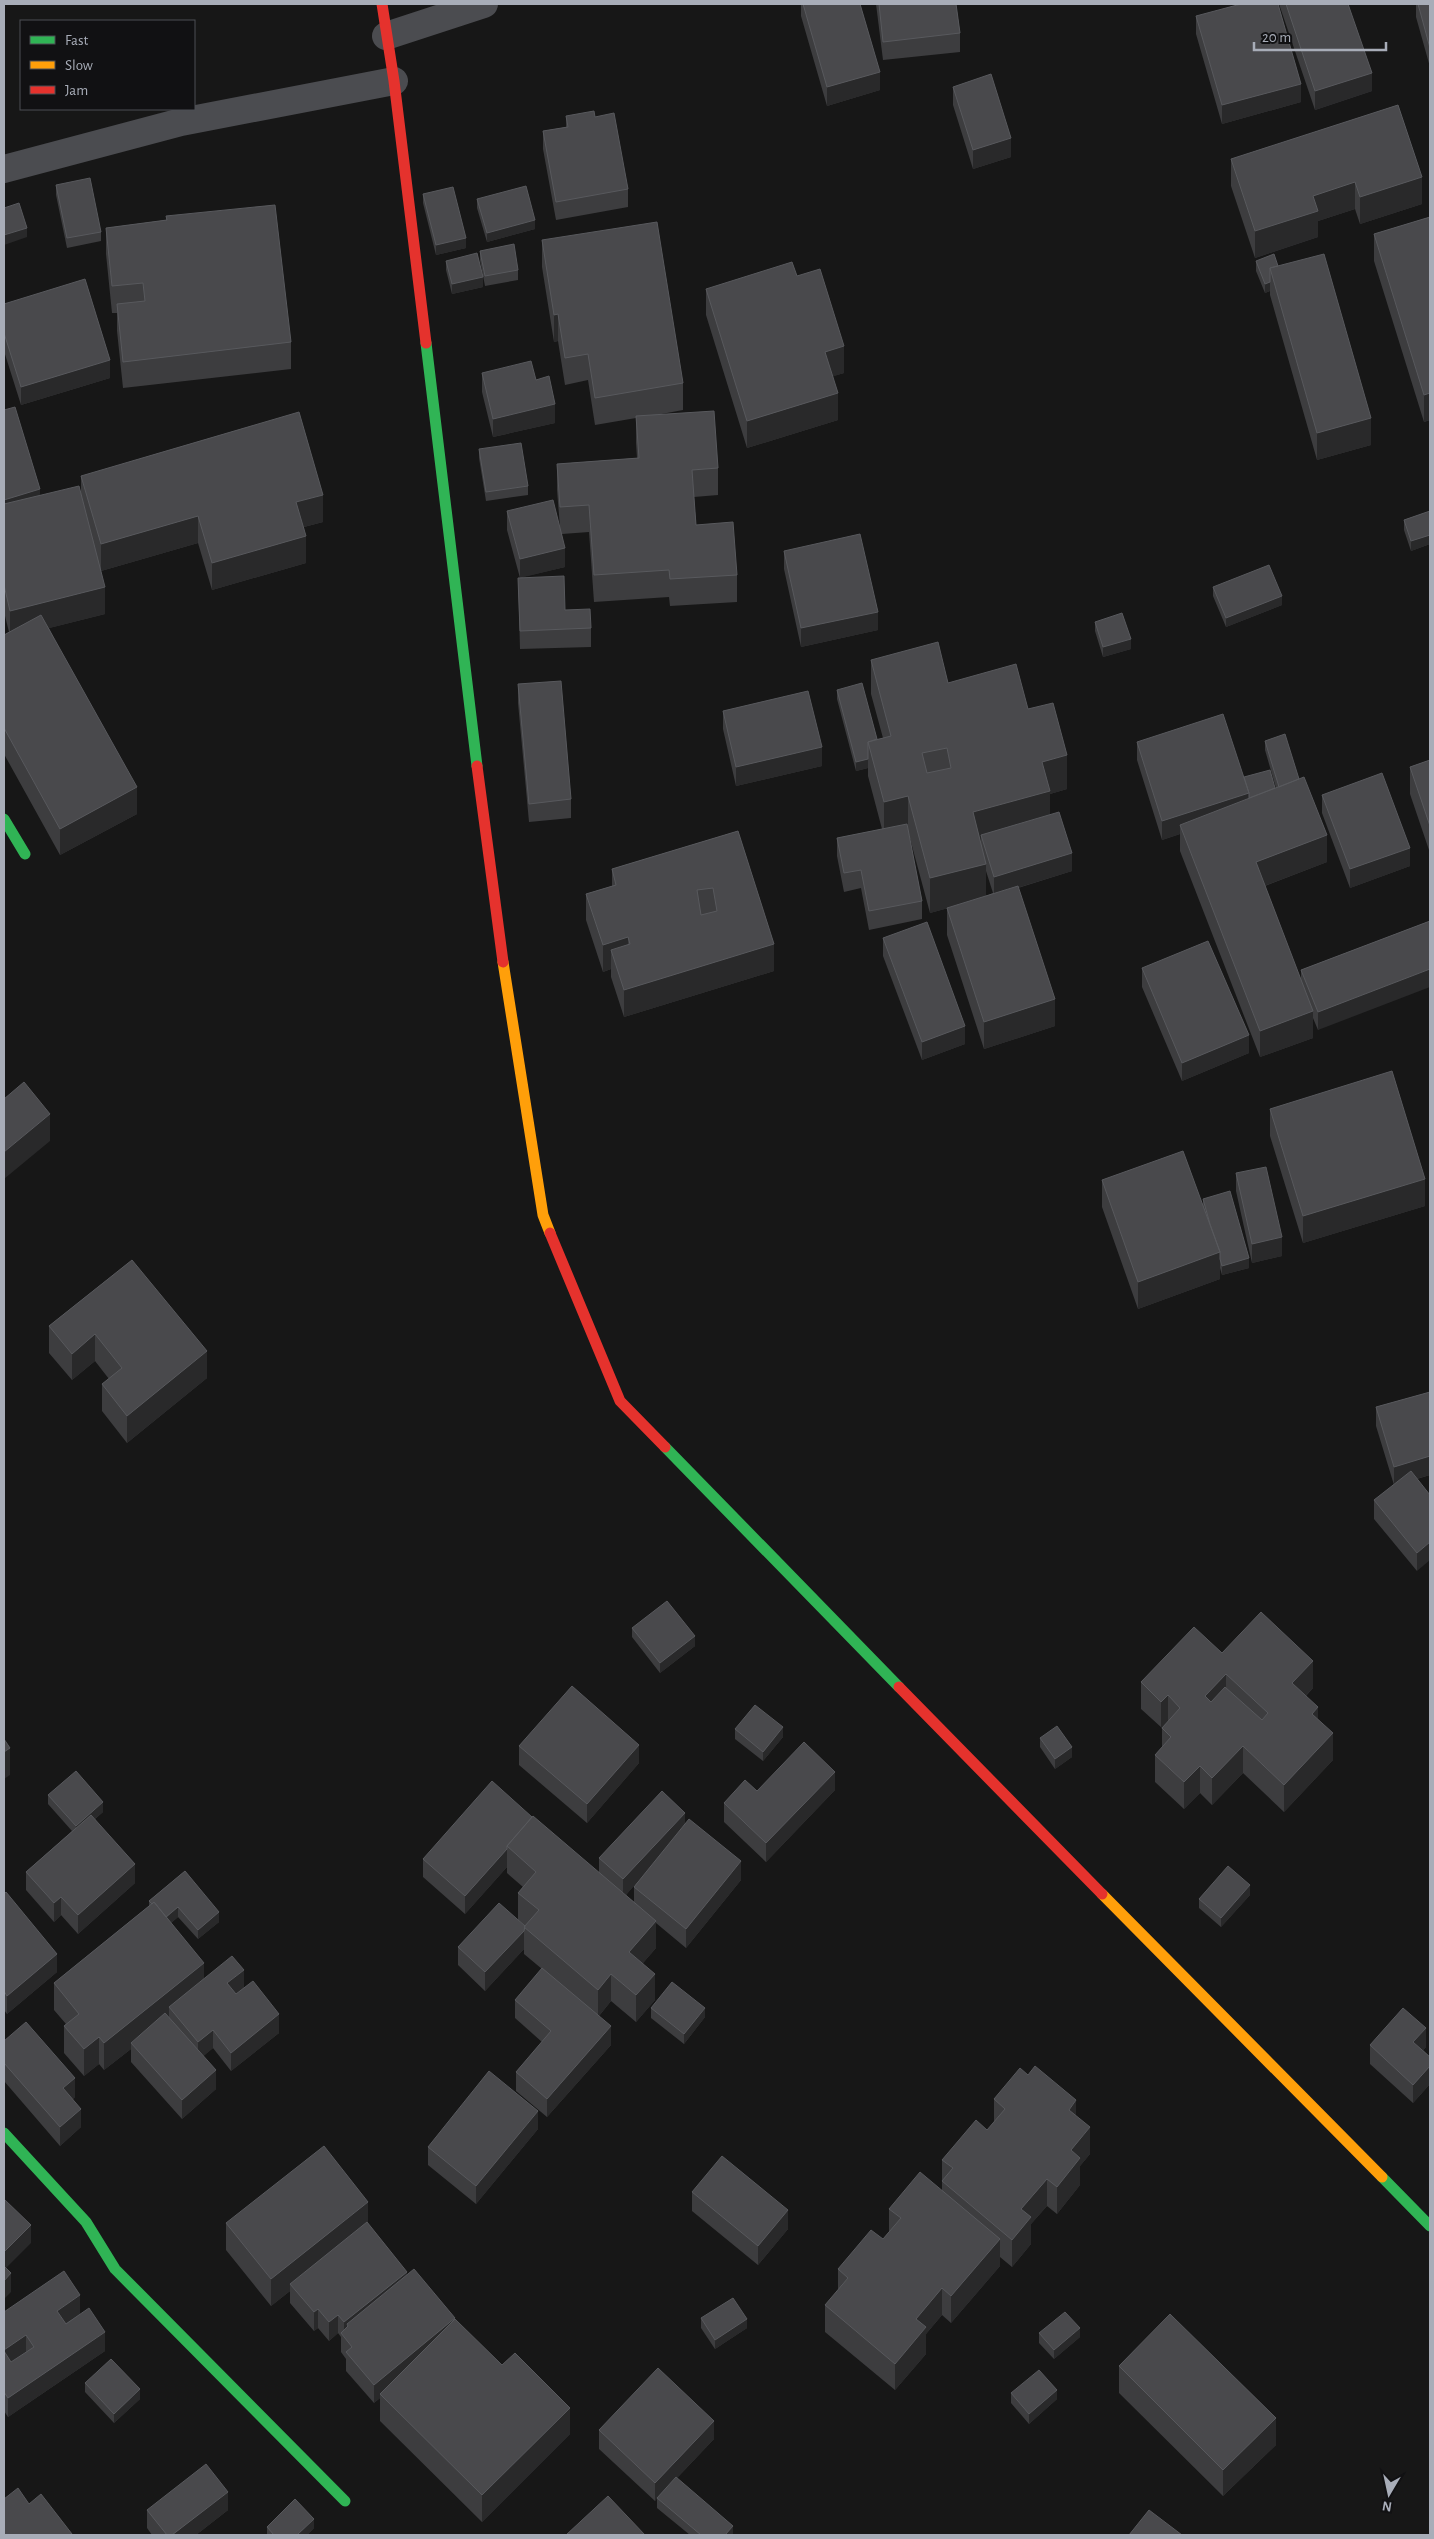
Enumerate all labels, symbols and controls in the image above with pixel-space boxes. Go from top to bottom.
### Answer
legend [20,20,195,110]
scale bar [1254,20,1386,52]
text: 20 m [1262,30,1291,45]
text: Fast [65,33,89,48]
text: Slow [65,58,93,73]
text: Jam [65,83,88,98]
north arrow [1364,2469,1414,2519]
text: N [1381,2498,1393,2514]

